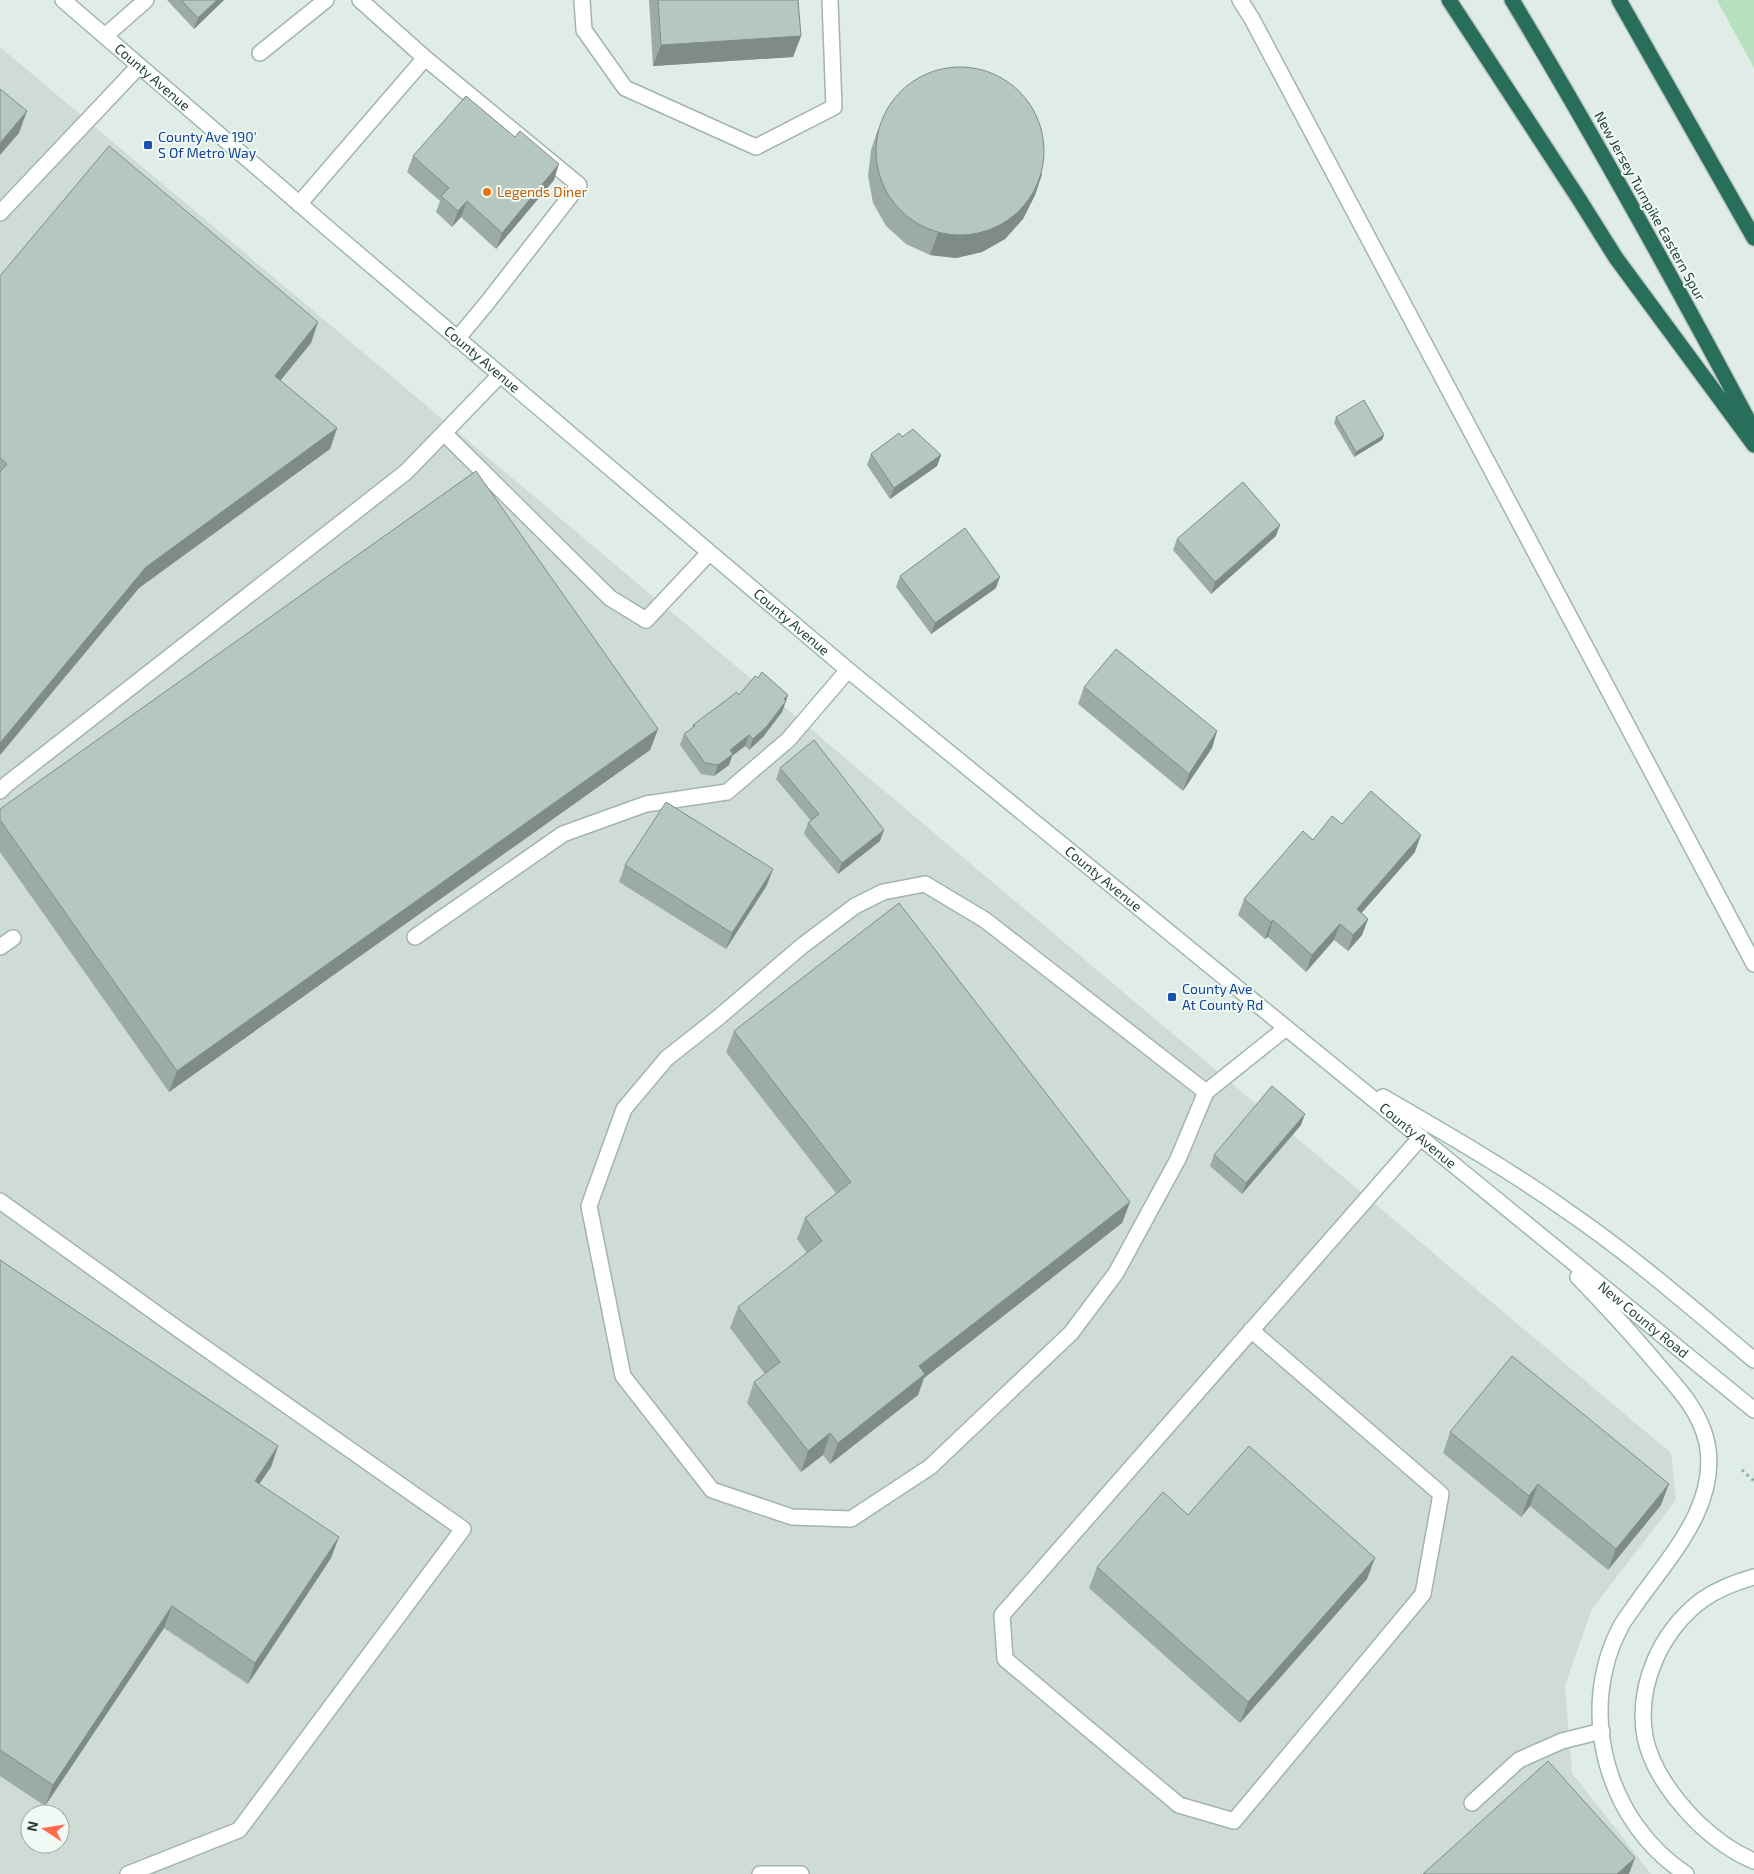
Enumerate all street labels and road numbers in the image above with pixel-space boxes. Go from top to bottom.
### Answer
street label: County Avenue [111,39,194,114]
street label: New Jersey Turnpike Eastern Spur [1591,108,1710,304]
street label: County Avenue [441,322,524,396]
street label: County Avenue [750,585,833,659]
street label: County Avenue [1062,842,1146,915]
street label: County Avenue [1376,1099,1460,1172]
street label: New County Road [1595,1277,1692,1361]

